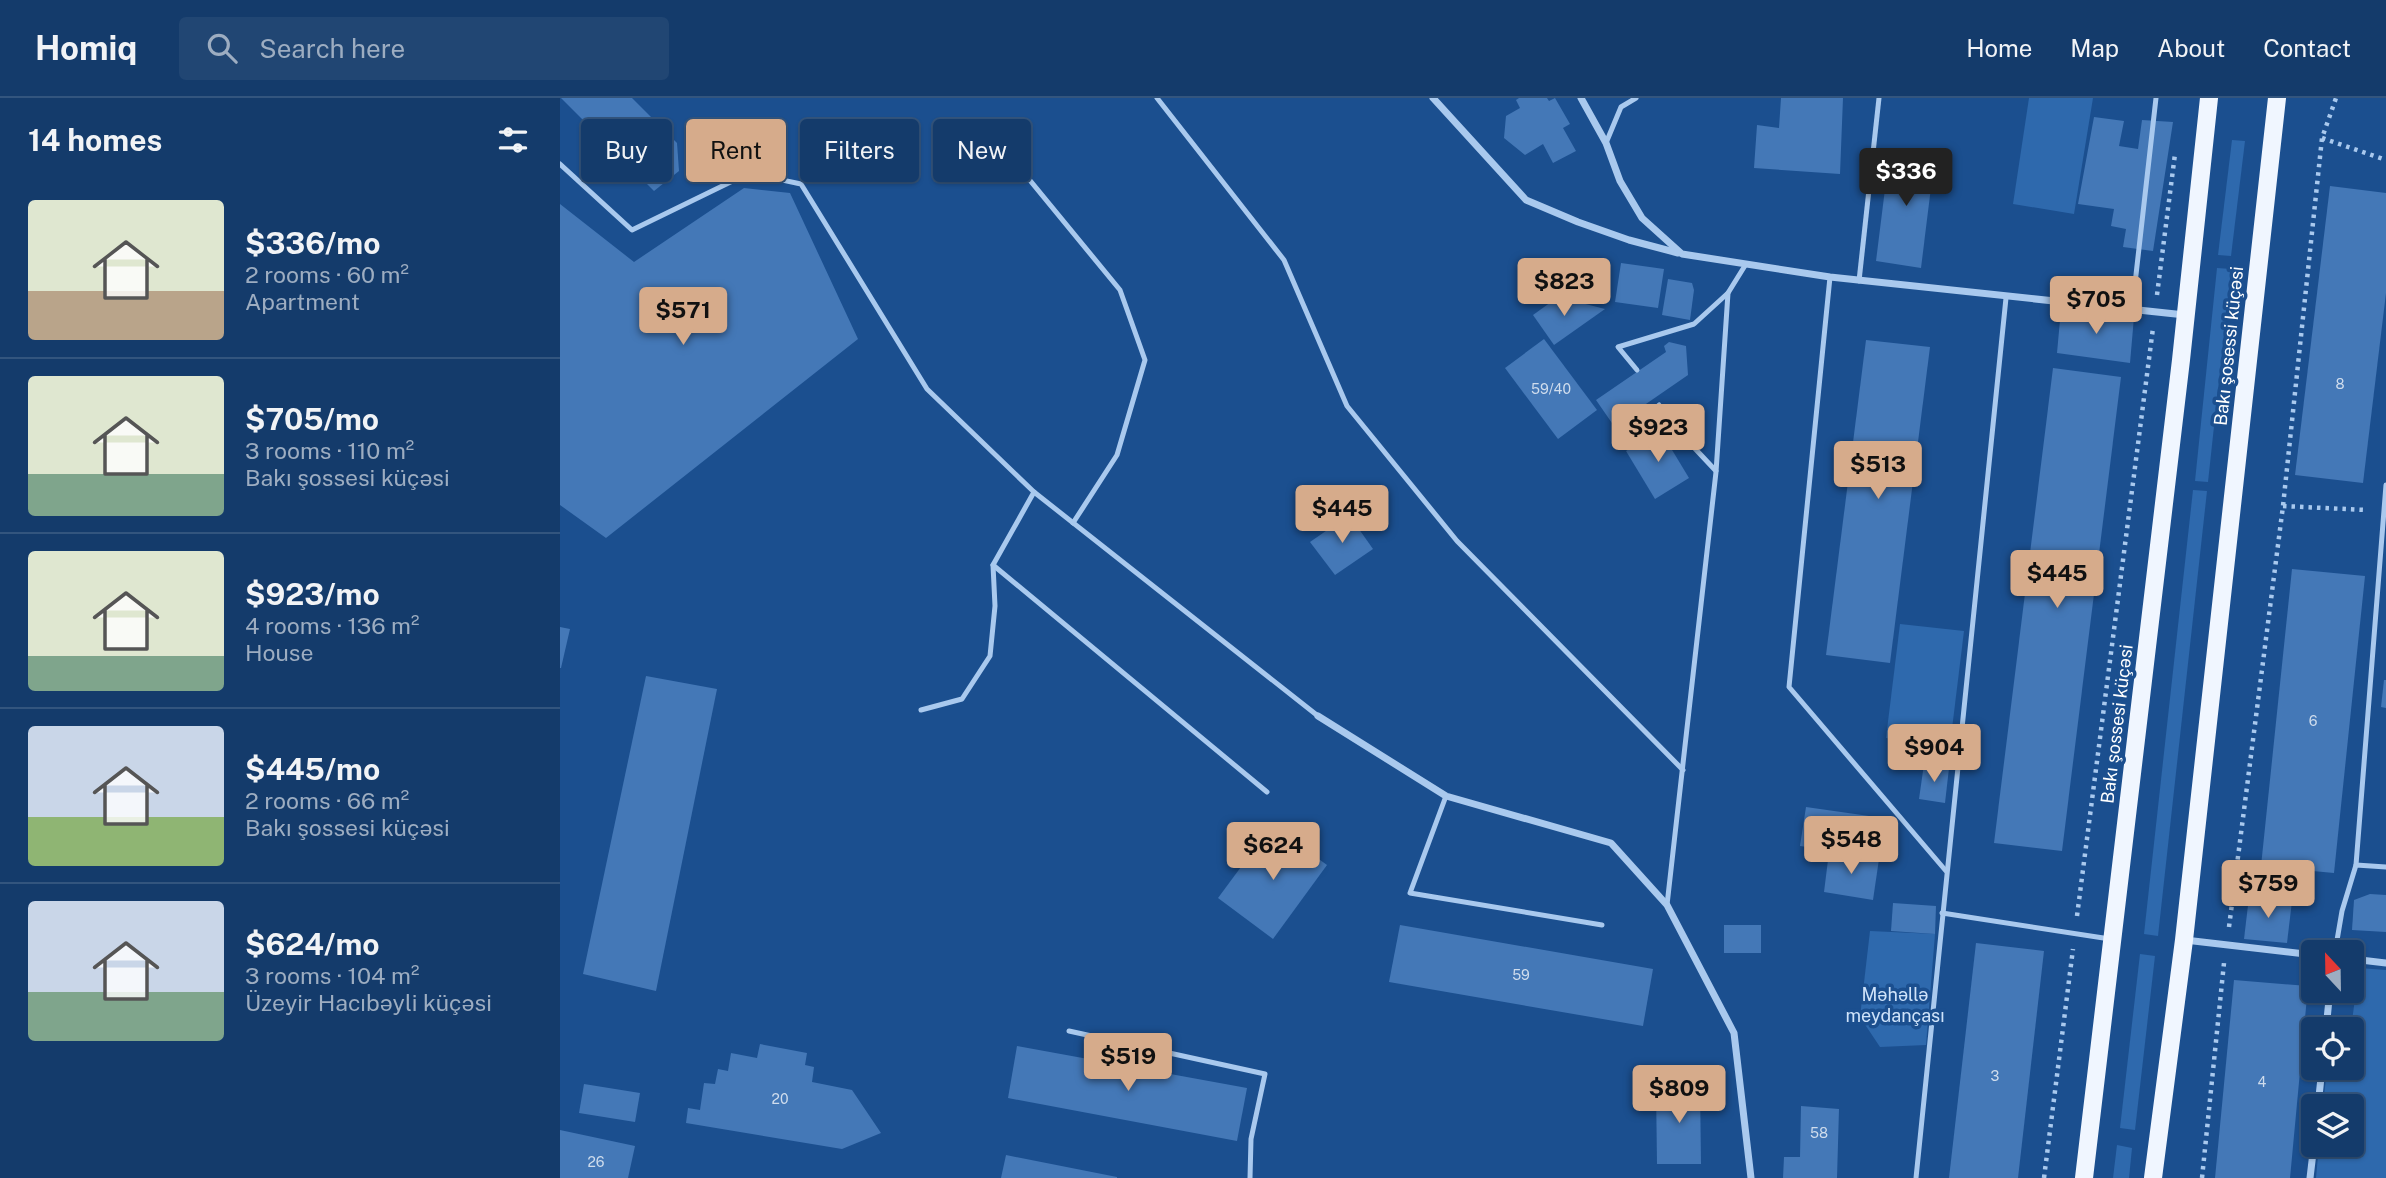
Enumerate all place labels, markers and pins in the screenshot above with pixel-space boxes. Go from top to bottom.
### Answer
pin: $336 [1865,148,1947,208]
pin: $823 [1523,258,1605,318]
pin: $705 [2055,276,2137,336]
pin: $571 [642,288,724,347]
pin: $923 [1617,404,1699,464]
pin: $513 [1837,442,1919,501]
pin: $445 [1301,486,1383,545]
pin: $445 [2016,550,2098,610]
pin: $904 [1893,724,1975,784]
pin: $548 [1810,816,1892,876]
pin: $624 [1232,822,1314,882]
pin: $759 [2227,860,2309,920]
pin: $519 [1087,1034,1169,1093]
pin: $809 [1638,1066,1720,1125]

